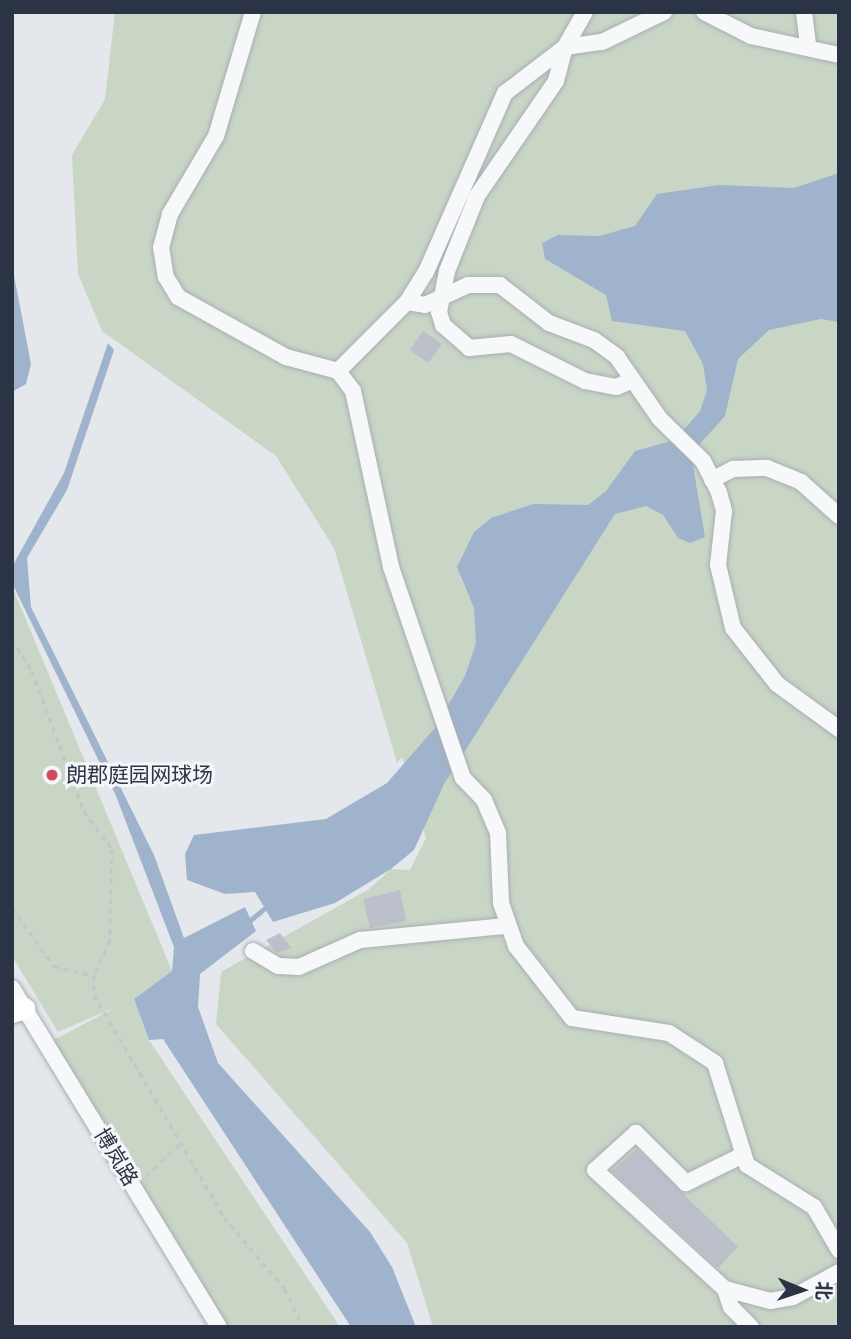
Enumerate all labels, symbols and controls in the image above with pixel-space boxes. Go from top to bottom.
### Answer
place label: 朗郡庭园网球场 [66,762,213,788]
marker: 朗郡庭园网球场 [44,767,60,783]
street label: 博岚路 [89,1124,143,1190]
north arrow [767,1255,837,1325]
text: 北 [813,1281,834,1301]

